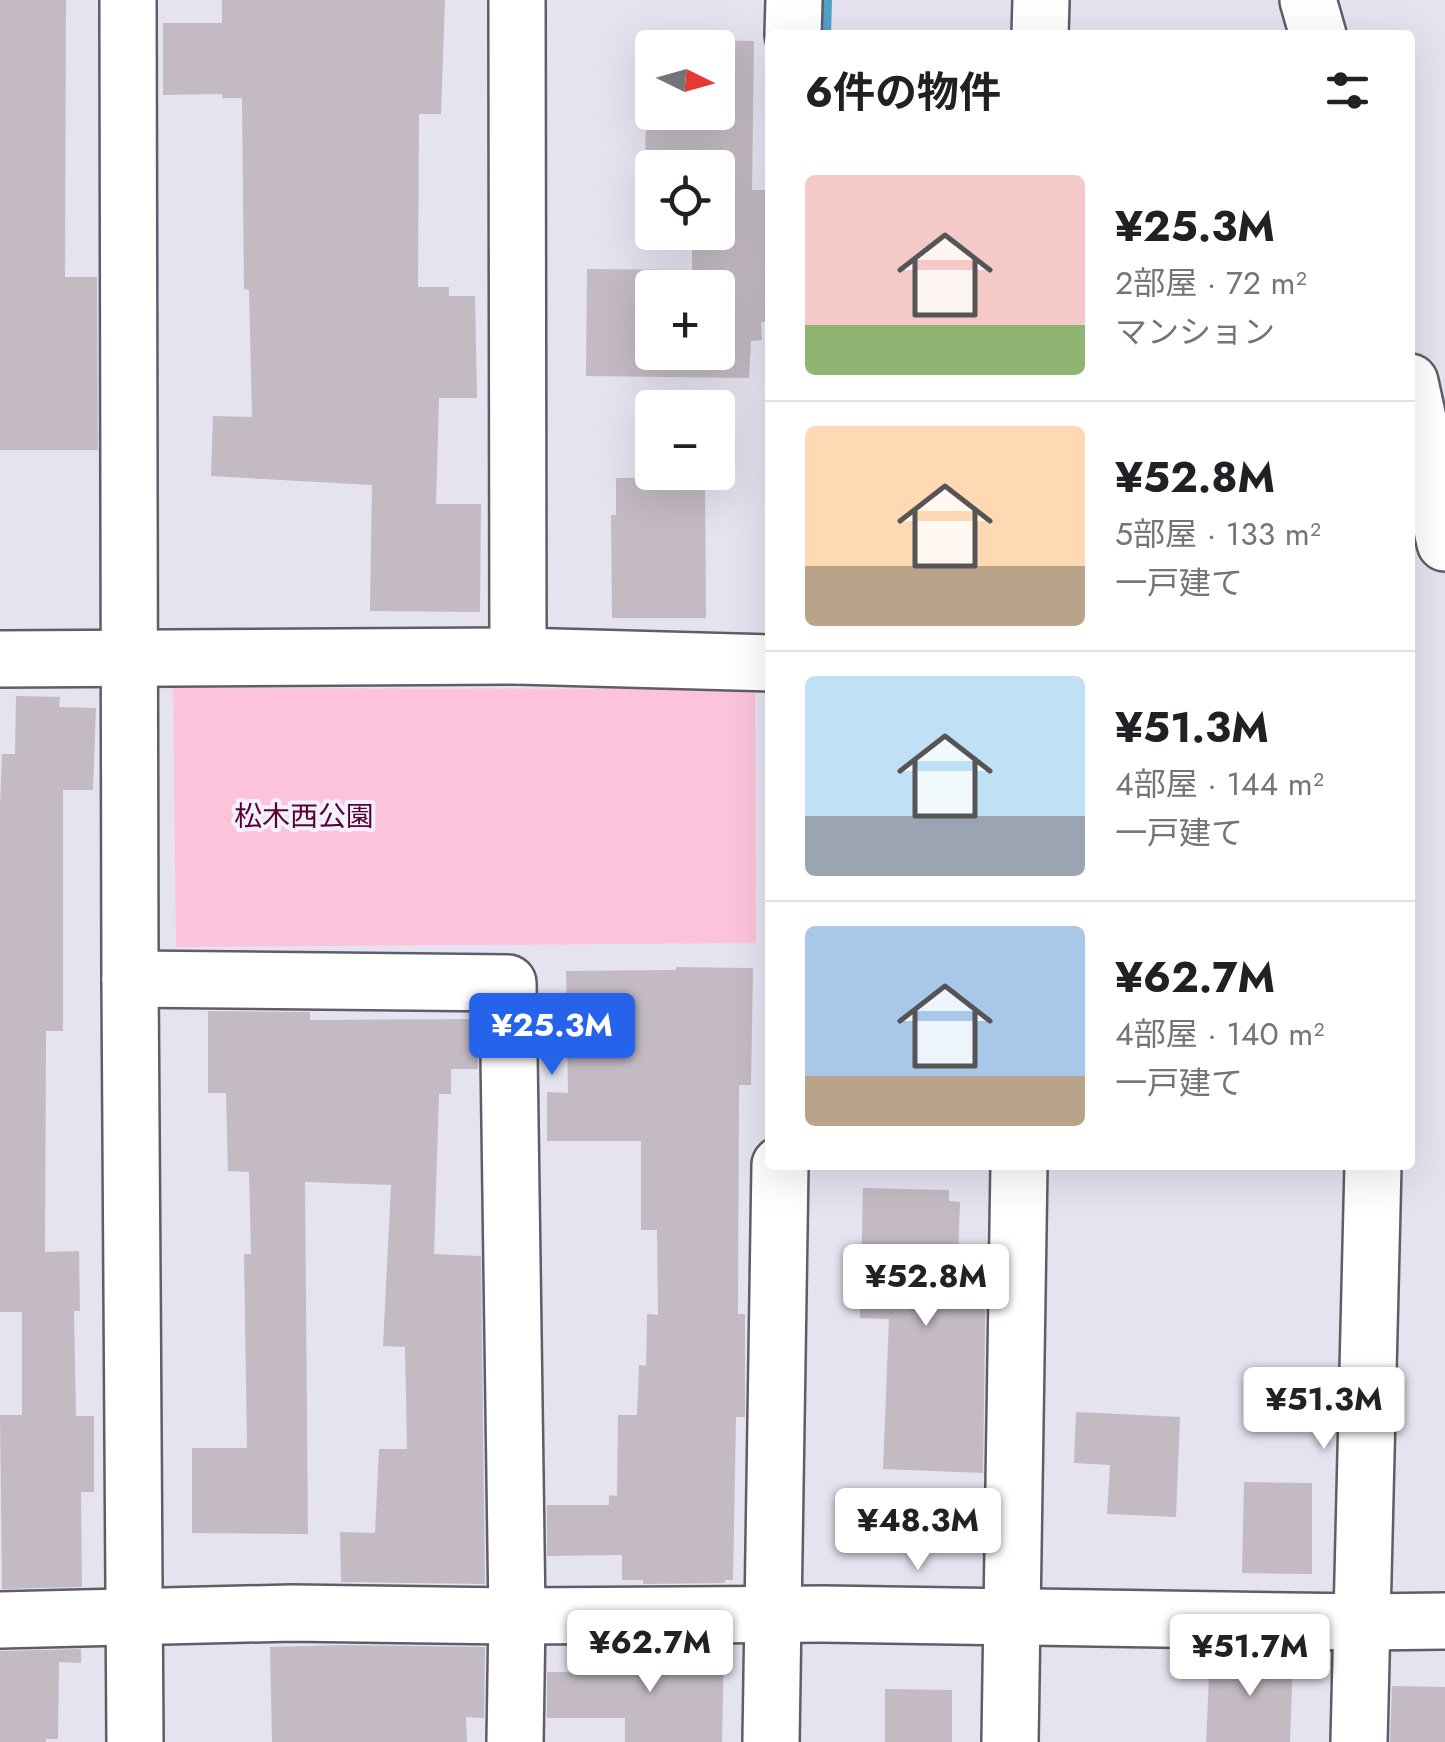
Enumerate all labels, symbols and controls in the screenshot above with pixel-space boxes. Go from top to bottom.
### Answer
north arrow [635,30,735,130]
map controls [635,30,735,490]
text: 6件の物件 [805,62,1001,123]
icon: filters [1320,63,1375,118]
button: locate [635,150,735,250]
text: ¥25.3M [1115,196,1275,257]
icon: home [885,215,1005,335]
text: 2部屋 · 72 m² [1115,260,1307,306]
button: + [635,270,735,370]
text: マンション [1115,309,1275,355]
button: − [635,390,735,490]
text: ¥52.8M [1115,447,1275,508]
icon: home [885,466,1005,586]
text: 5部屋 · 133 m² [1115,511,1321,557]
text: 一戸建て [1115,560,1243,606]
text: ¥51.3M [1115,697,1269,758]
icon: home [885,716,1005,836]
text: 4部屋 · 144 m² [1115,761,1324,807]
park label: 松木西公園 [234,796,374,837]
text: 一戸建て [1115,810,1243,856]
text: ¥62.7M [1115,947,1275,1008]
icon: home [885,966,1005,1086]
pin: ¥25.3M [471,993,633,1078]
text: ¥25.3M [491,1002,613,1048]
text: 4部屋 · 140 m² [1115,1011,1324,1057]
text: 一戸建て [1115,1060,1243,1106]
pin: ¥52.8M [845,1244,1007,1329]
text: ¥52.8M [865,1253,987,1299]
pin: ¥51.3M [1243,1367,1405,1452]
text: ¥51.3M [1265,1376,1383,1422]
pin: ¥48.3M [837,1488,999,1573]
text: ¥48.3M [857,1497,979,1543]
pin: ¥62.7M [569,1610,731,1695]
pin: ¥51.7M [1169,1614,1331,1699]
text: ¥62.7M [589,1619,711,1665]
text: ¥51.7M [1192,1623,1308,1669]

